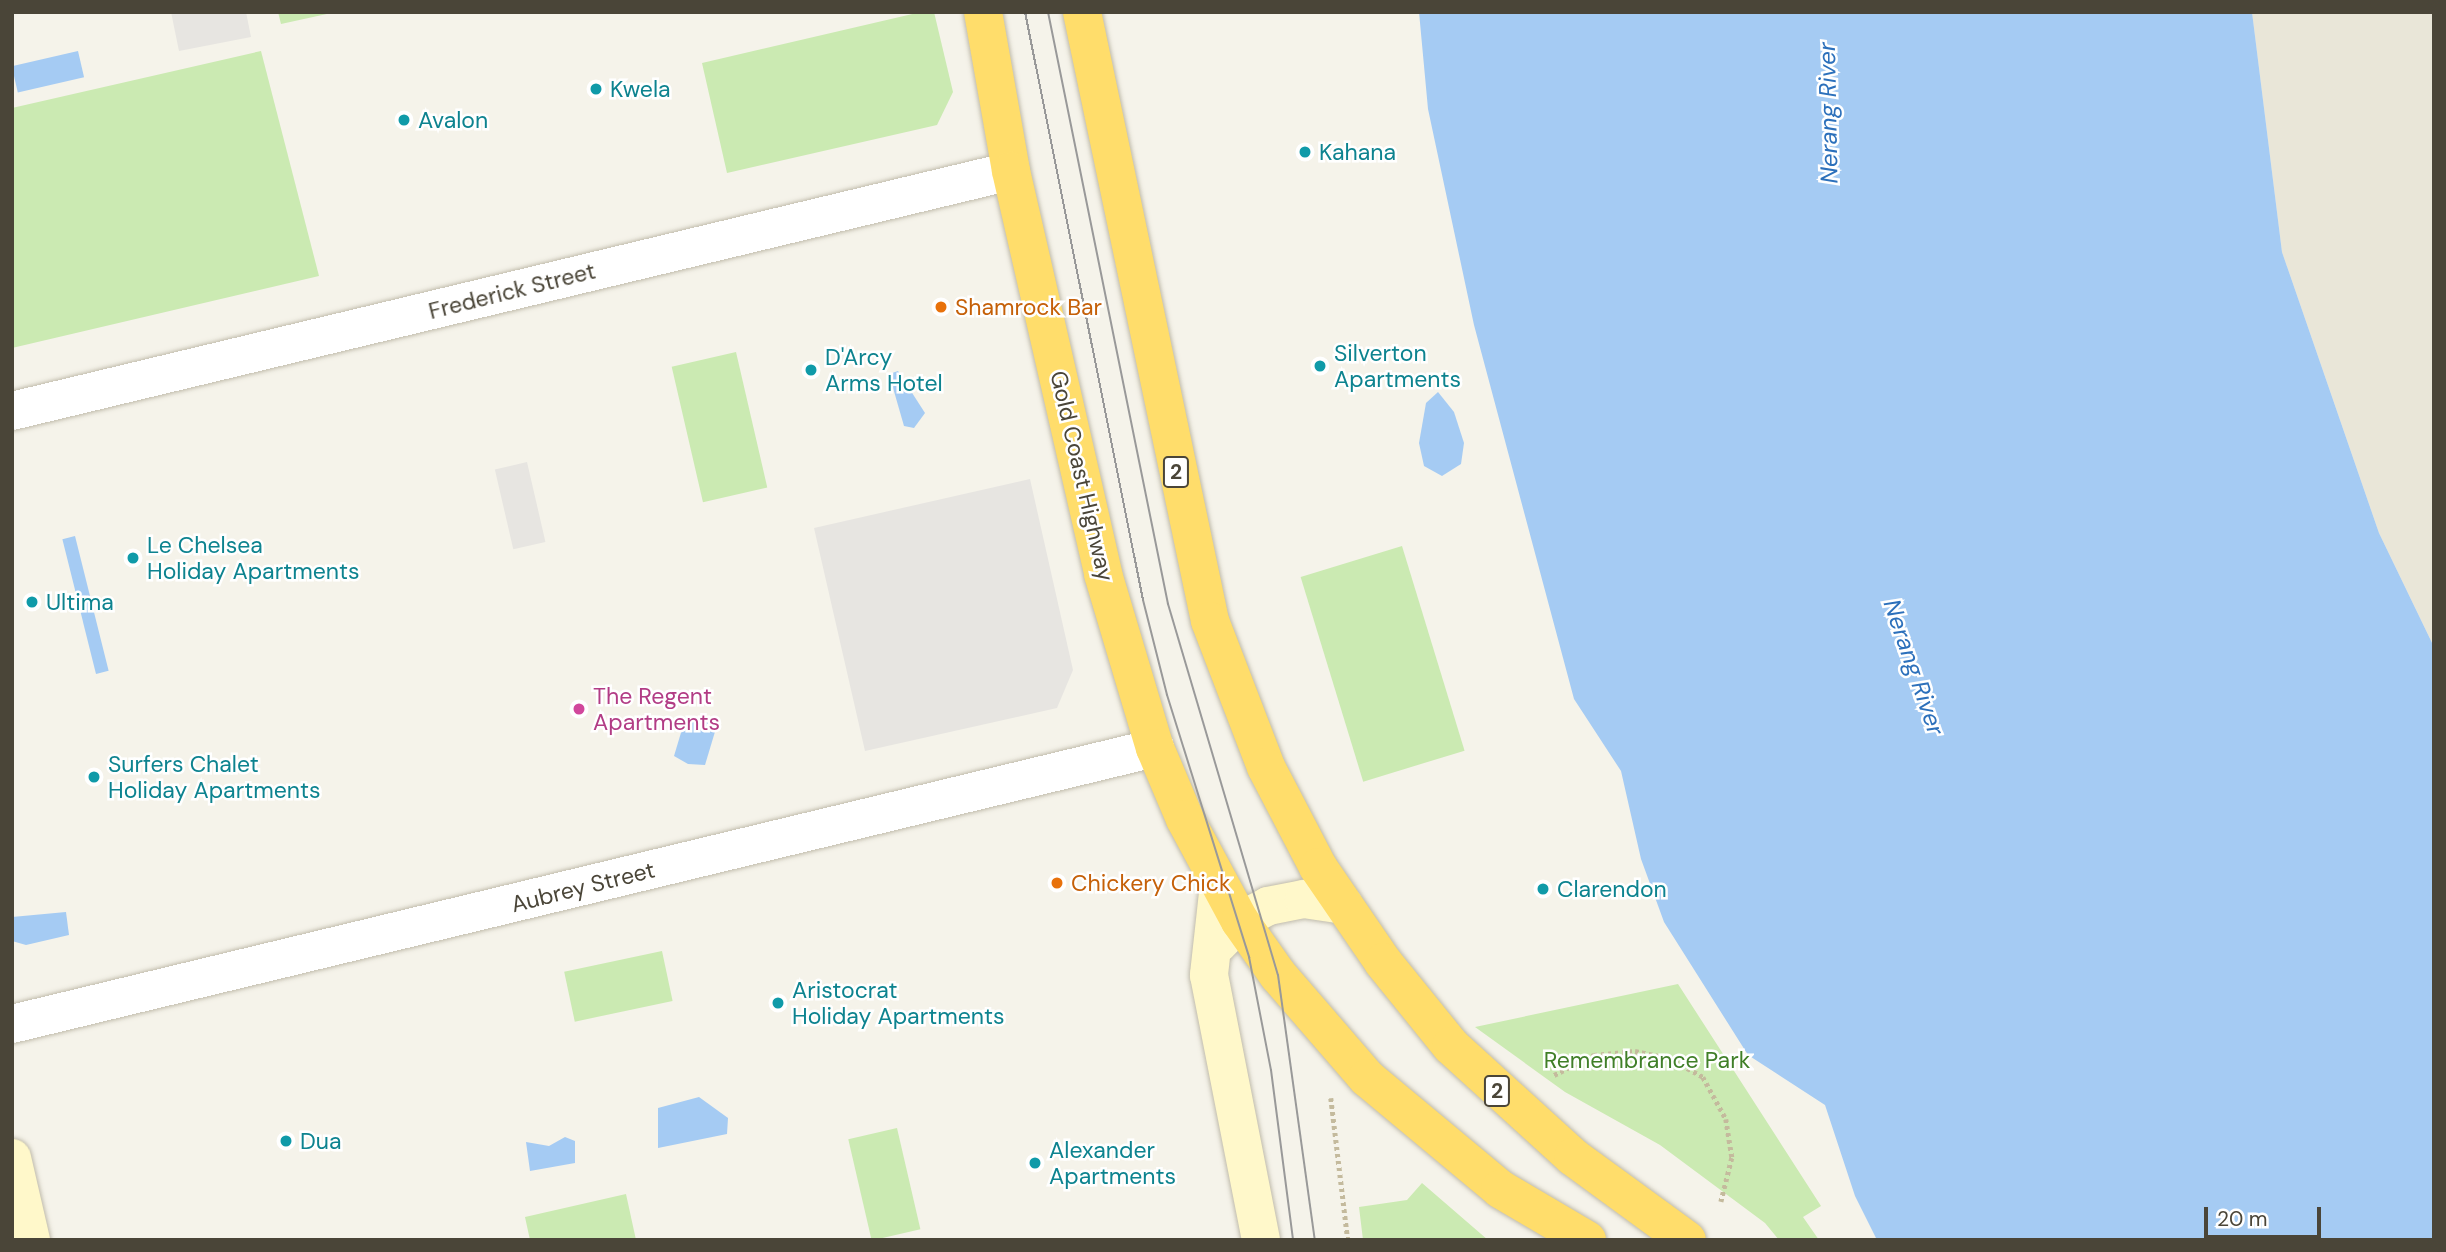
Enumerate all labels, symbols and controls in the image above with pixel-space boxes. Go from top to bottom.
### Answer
water label: Nerang River [1812,42,1844,184]
place label: Kwela [610,75,671,103]
marker: Kwela [588,81,604,97]
place label: Avalon [418,106,488,134]
marker: Avalon [396,112,412,128]
place label: Kahana [1319,138,1396,166]
marker: Kahana [1297,144,1313,160]
street label: Frederick Street [426,257,598,325]
place label: Shamrock Bar [955,293,1102,321]
marker: Shamrock Bar [933,299,949,315]
place label: Silverton Apartments [1334,339,1461,393]
place label: D'Arcy Arms Hotel [825,343,943,397]
marker: Silverton Apartments [1312,358,1328,374]
marker: D'Arcy Arms Hotel [803,362,819,378]
street label: Gold Coast Highway [1044,368,1120,584]
road number: 2 [1162,454,1190,490]
place label: Le Chelsea Holiday Apartments [147,531,359,585]
marker: Le Chelsea Holiday Apartments [125,550,141,566]
place label: Ultima [46,588,114,616]
marker: Ultima [24,594,40,610]
water label: Nerang River [1877,595,1951,739]
place label: The Regent Apartments [593,682,720,736]
marker: The Regent Apartments [571,701,587,717]
place label: Surfers Chalet Holiday Apartments [108,750,320,804]
marker: Surfers Chalet Holiday Apartments [86,769,102,785]
street label: Aubrey Street [508,856,658,918]
place label: Chickery Chick [1071,869,1231,897]
marker: Chickery Chick [1049,875,1065,891]
place label: Clarendon [1557,875,1667,903]
marker: Clarendon [1535,881,1551,897]
place label: Aristocrat Holiday Apartments [792,976,1004,1030]
marker: Aristocrat Holiday Apartments [770,995,786,1011]
park label: Remembrance Park [1544,1046,1750,1074]
road number: 2 [1483,1074,1511,1108]
place label: Dua [300,1127,342,1155]
marker: Dua [278,1133,294,1149]
place label: Alexander Apartments [1049,1136,1176,1190]
marker: Alexander Apartments [1027,1155,1043,1171]
scale bar [2208,1192,2325,1236]
text: 20 m [2217,1205,2268,1233]

